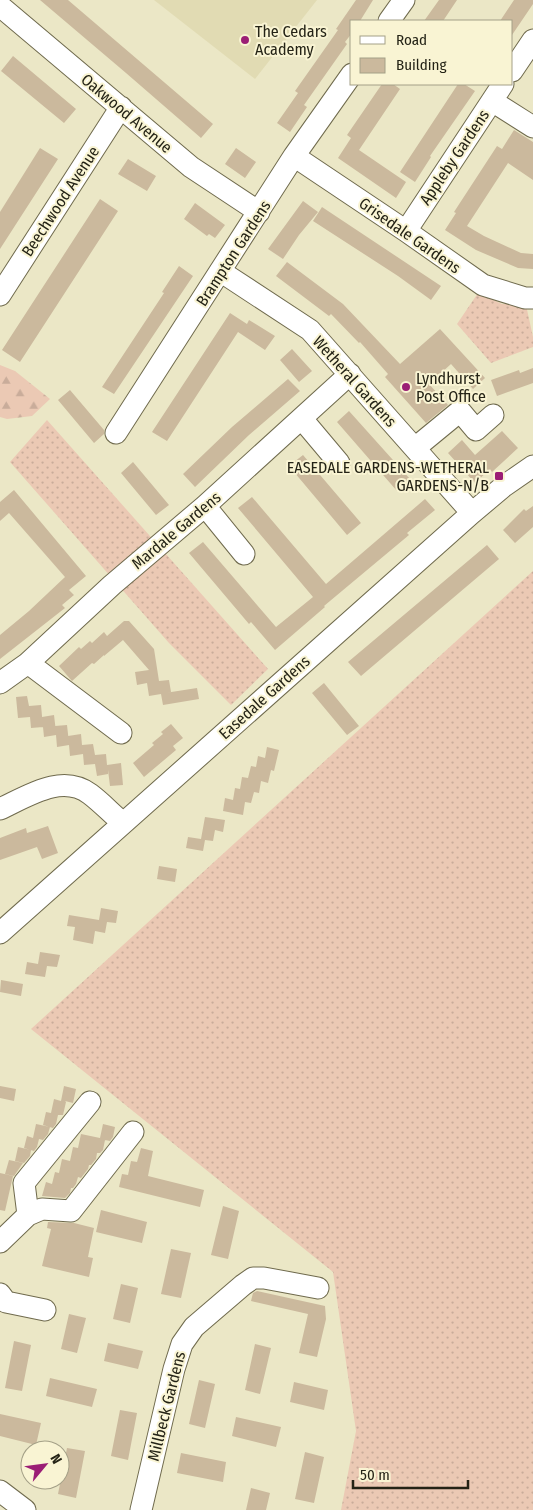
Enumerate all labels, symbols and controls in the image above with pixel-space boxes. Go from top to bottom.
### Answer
legend [350,20,513,85]
place label: The Cedars Academy [255,22,327,59]
text: Road [396,31,427,49]
marker: The Cedars Academy [239,34,251,46]
text: Building [396,56,447,74]
street label: Oakwood Avenue [77,70,176,157]
street label: Appleby Gardens [416,106,493,208]
street label: Beechwood Avenue [18,143,103,260]
street label: Grisedale Gardens [355,193,464,278]
street label: Brampton Gardens [192,197,275,310]
street label: Wetheral Gardens [309,332,401,431]
place label: Lyndhurst Post Office [416,369,486,406]
marker: Lyndhurst Post Office [400,381,412,393]
place label: EASEDALE GARDENS-WETHERAL GARDENS-N/B [287,458,489,495]
marker: EASEDALE GARDENS-WETHERAL GARDENS-N/B [493,470,505,482]
street label: Mardale Gardens [128,488,225,573]
street label: Easedale Gardens [215,651,314,743]
street label: Millbeck Gardens [144,1349,189,1463]
north arrow [20,1440,70,1490]
text: N [46,1451,65,1467]
scale bar [353,1458,468,1490]
text: 50 m [360,1466,390,1484]

